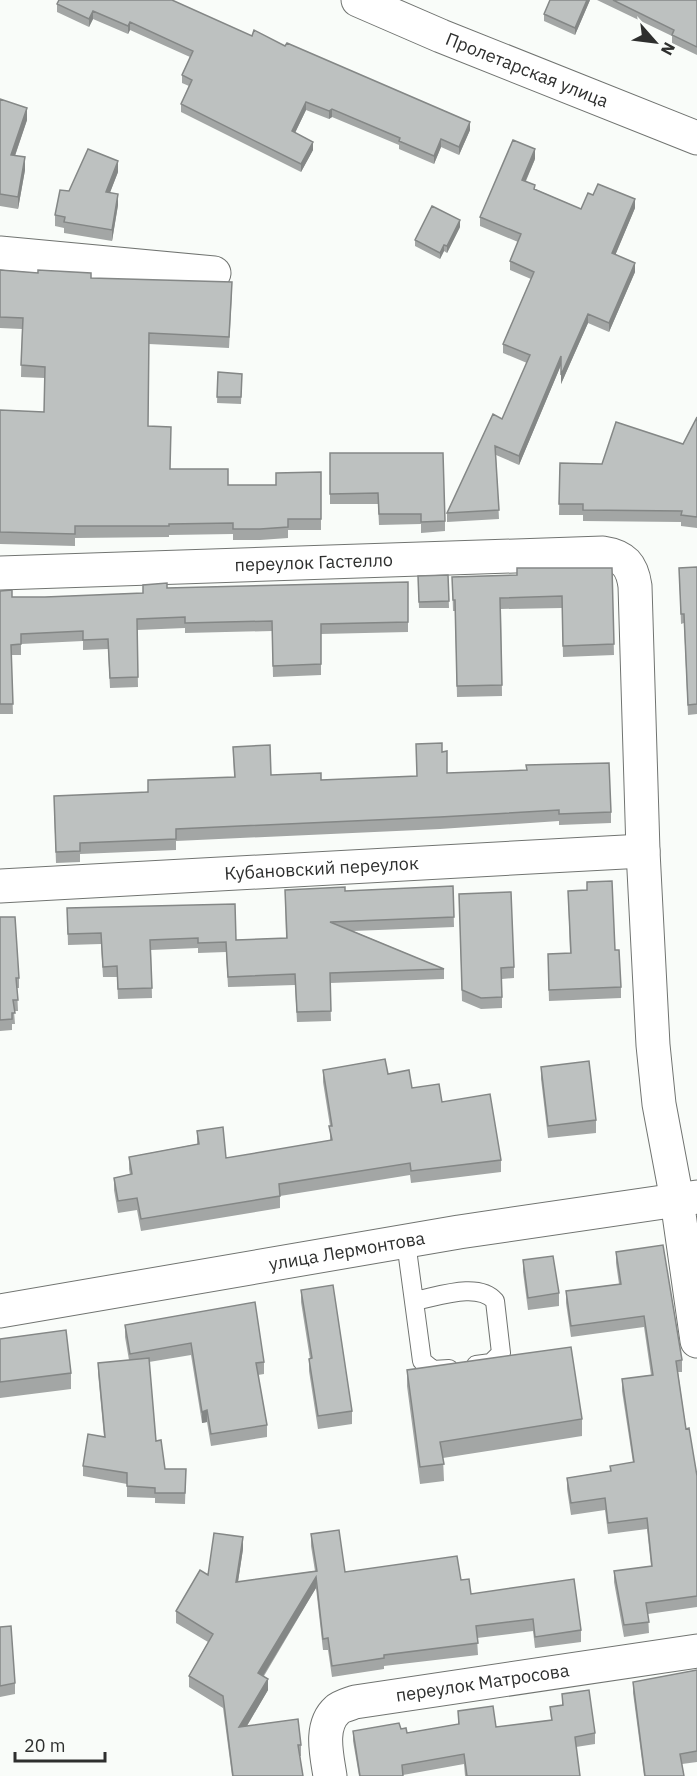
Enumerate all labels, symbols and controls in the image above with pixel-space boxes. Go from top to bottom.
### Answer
north arrow [625,12,685,72]
street label: Пролетарская улица [442,27,612,113]
text: N [657,39,680,59]
street label: переулок Гастелло [234,548,393,576]
street label: Кубановский переулок [224,851,419,885]
street label: улица Лермонтова [267,1226,427,1276]
street label: переулок Матросова [394,1658,571,1707]
scale bar [15,1725,105,1763]
text: 20 m [24,1734,66,1757]

